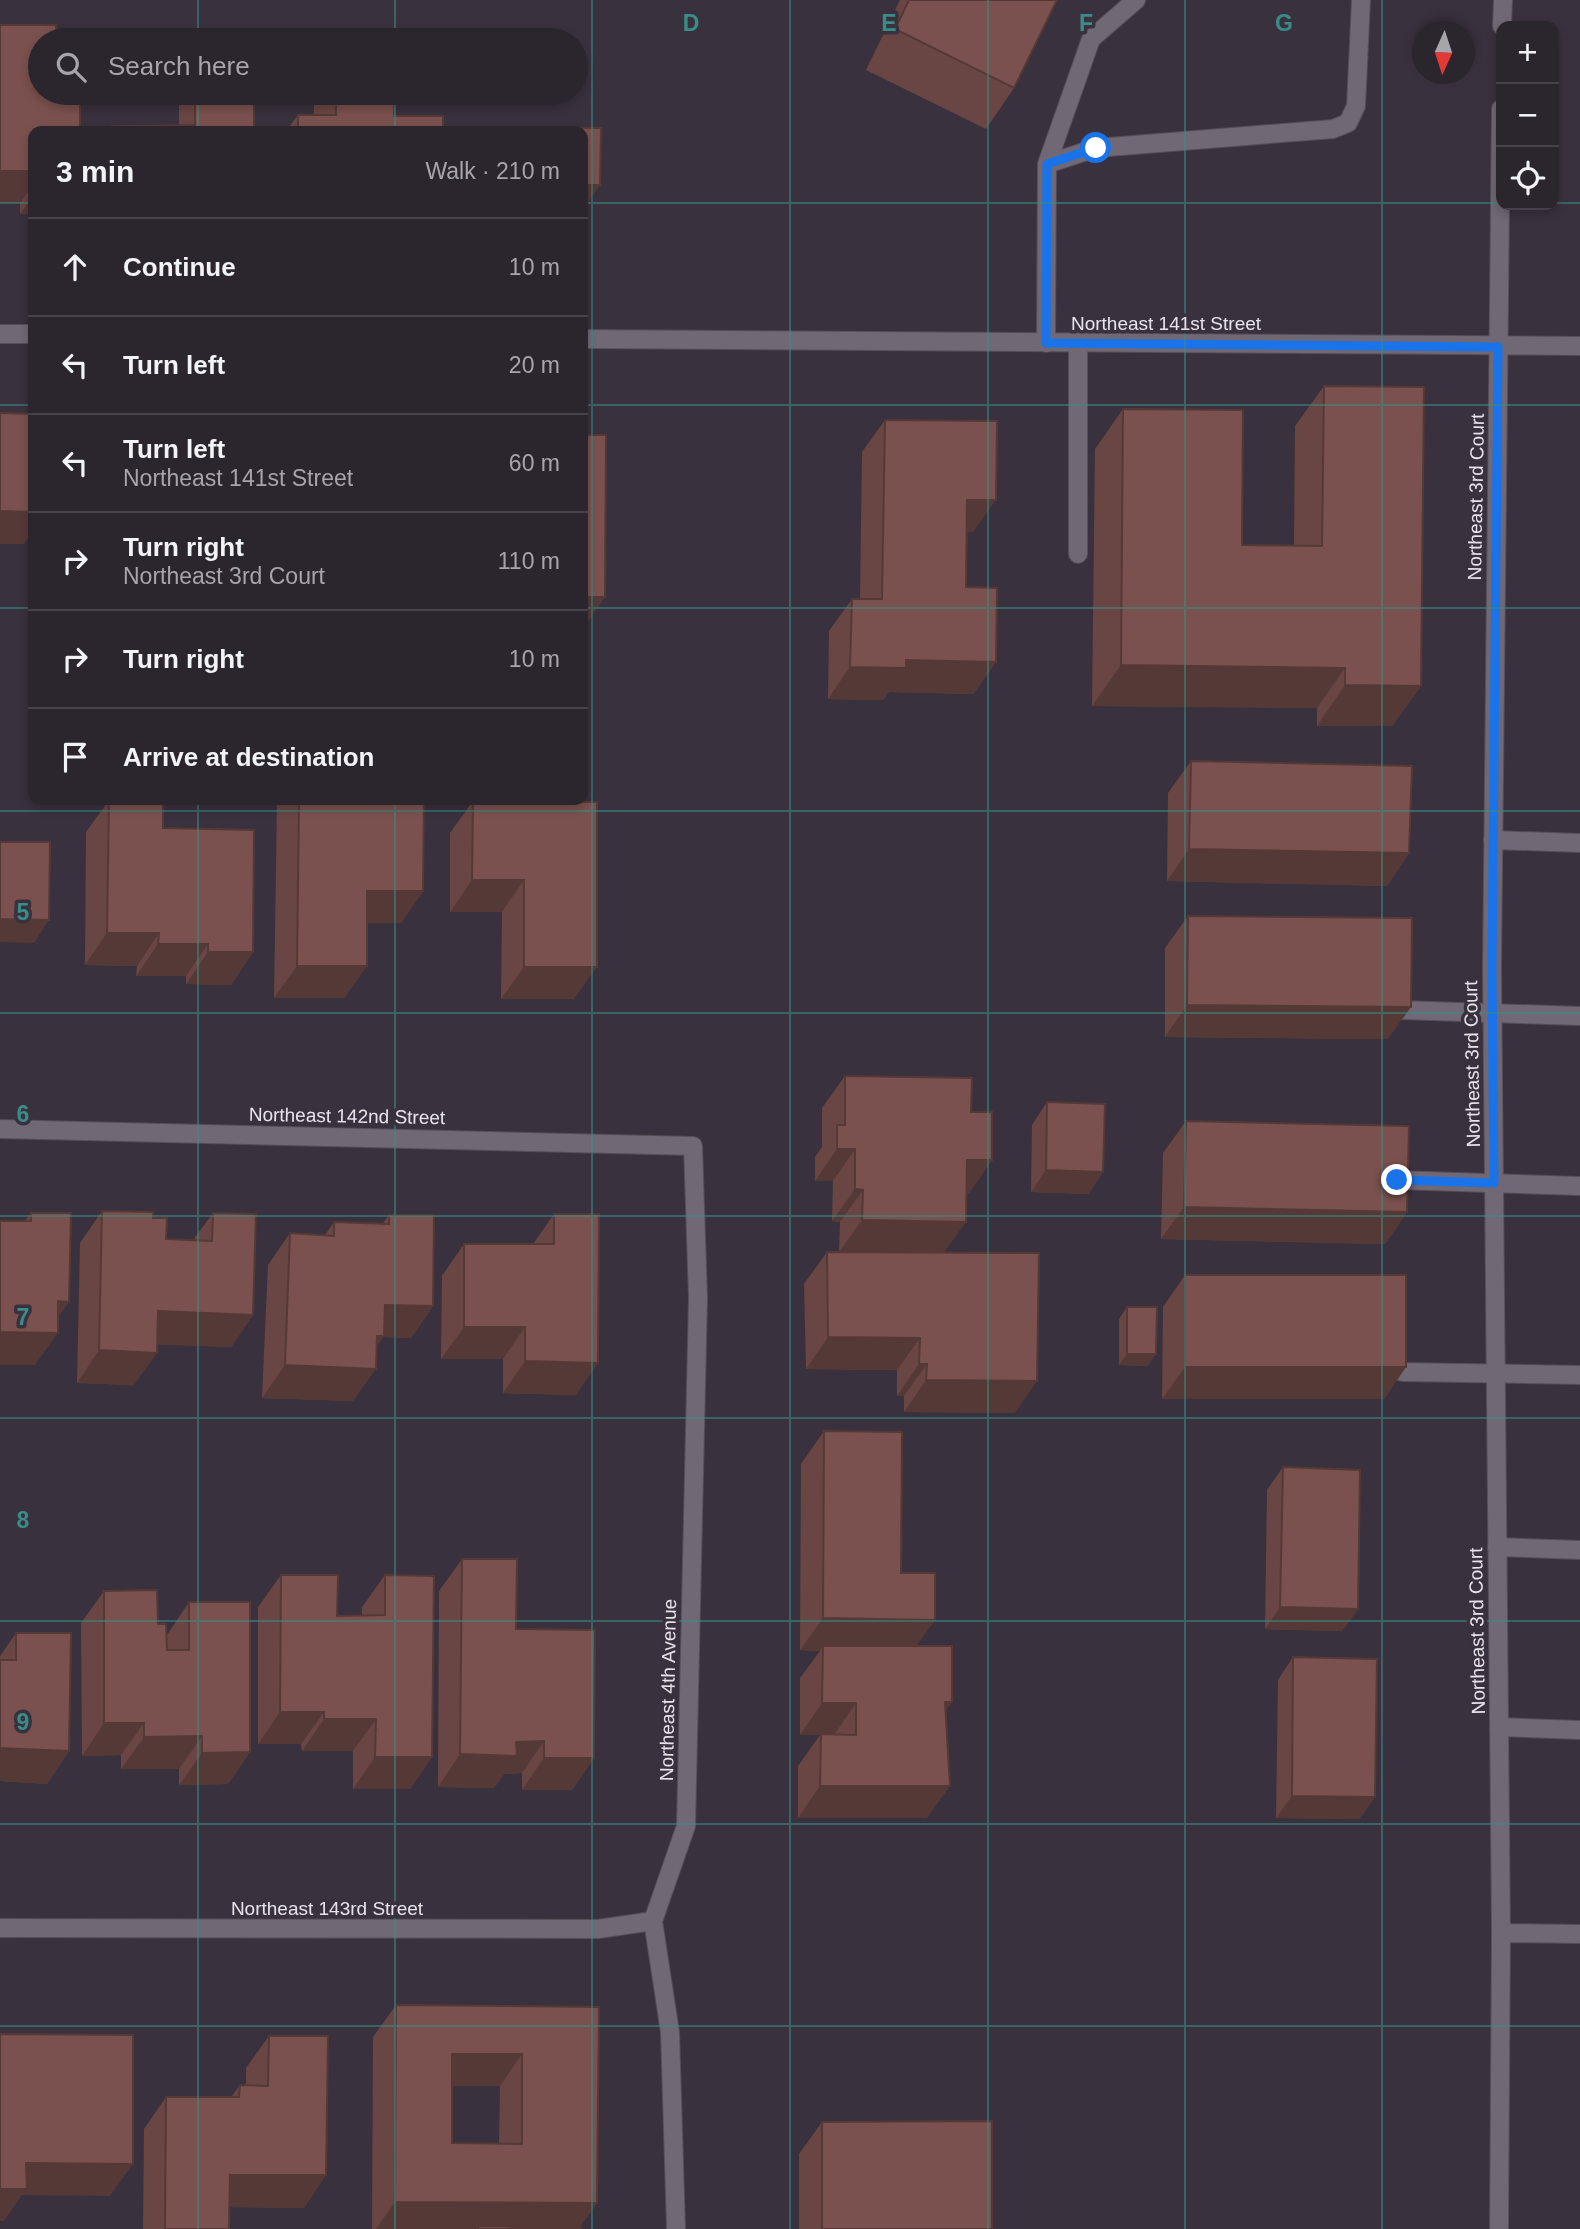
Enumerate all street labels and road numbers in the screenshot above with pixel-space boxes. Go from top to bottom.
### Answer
street label: Northeast 141st Street [1071,313,1262,334]
street label: Northeast 3rd Court [1464,413,1488,581]
street label: Northeast 3rd Court [1460,980,1484,1148]
street label: Northeast 142nd Street [249,1104,446,1128]
street label: Northeast 3rd Court [1465,1547,1489,1715]
street label: Northeast 4th Avenue [656,1599,680,1781]
street label: Northeast 143rd Street [231,1898,424,1919]

